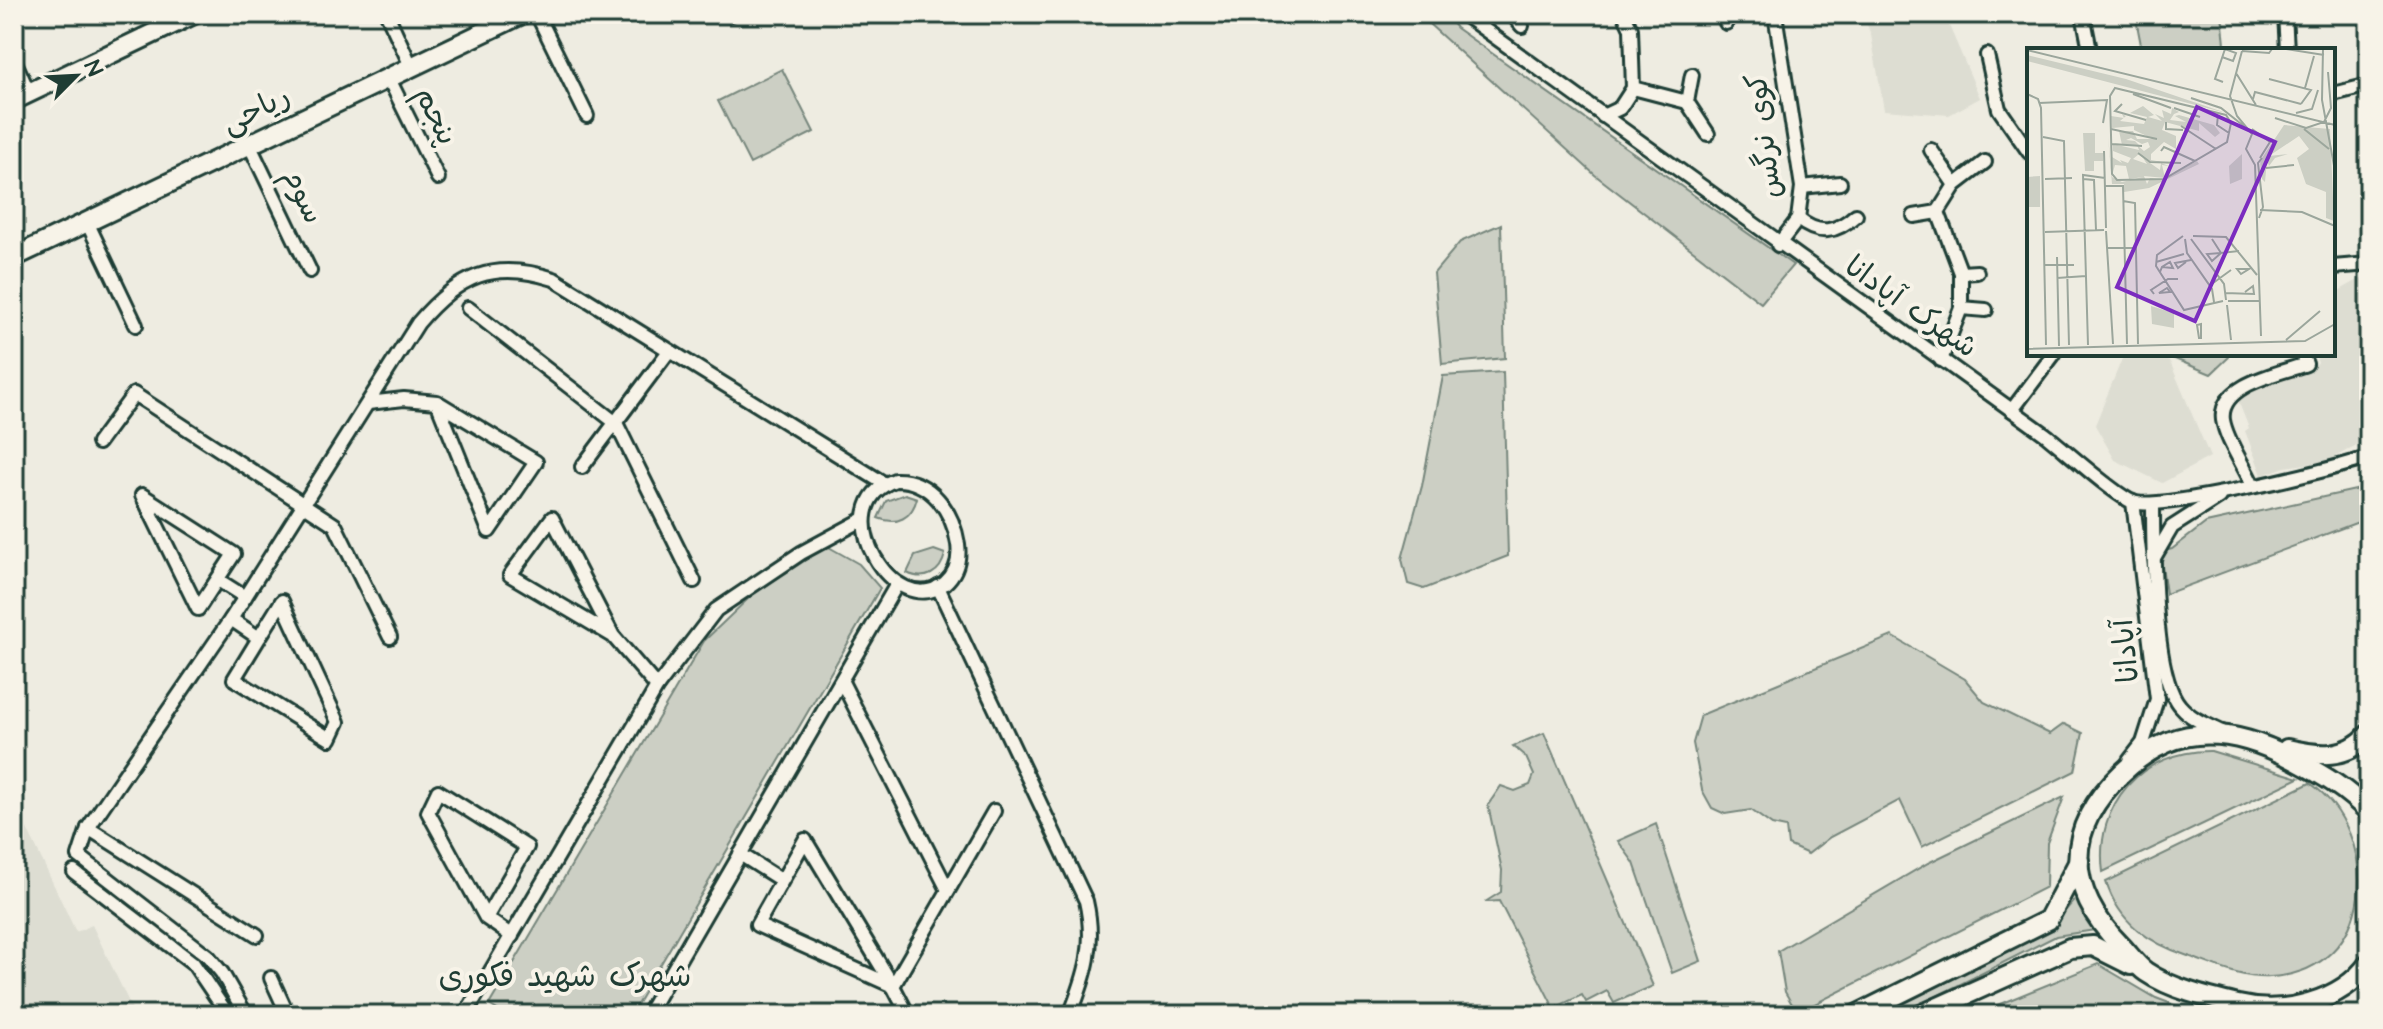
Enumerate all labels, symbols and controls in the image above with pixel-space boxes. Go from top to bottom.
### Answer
north arrow [36,36,116,116]
inset map [2027,48,2335,356]
text: N [76,56,110,81]
street label: کوی نرگس [1735,71,1793,201]
street label: ریاحی [215,75,297,145]
street label: پنجم [404,80,468,152]
street label: سوم [271,161,334,231]
street label: شهرک آپادانا [1836,246,1986,368]
street label: آپادانا [2102,615,2150,685]
district label: شهرک شهید فکوری [438,954,692,999]

